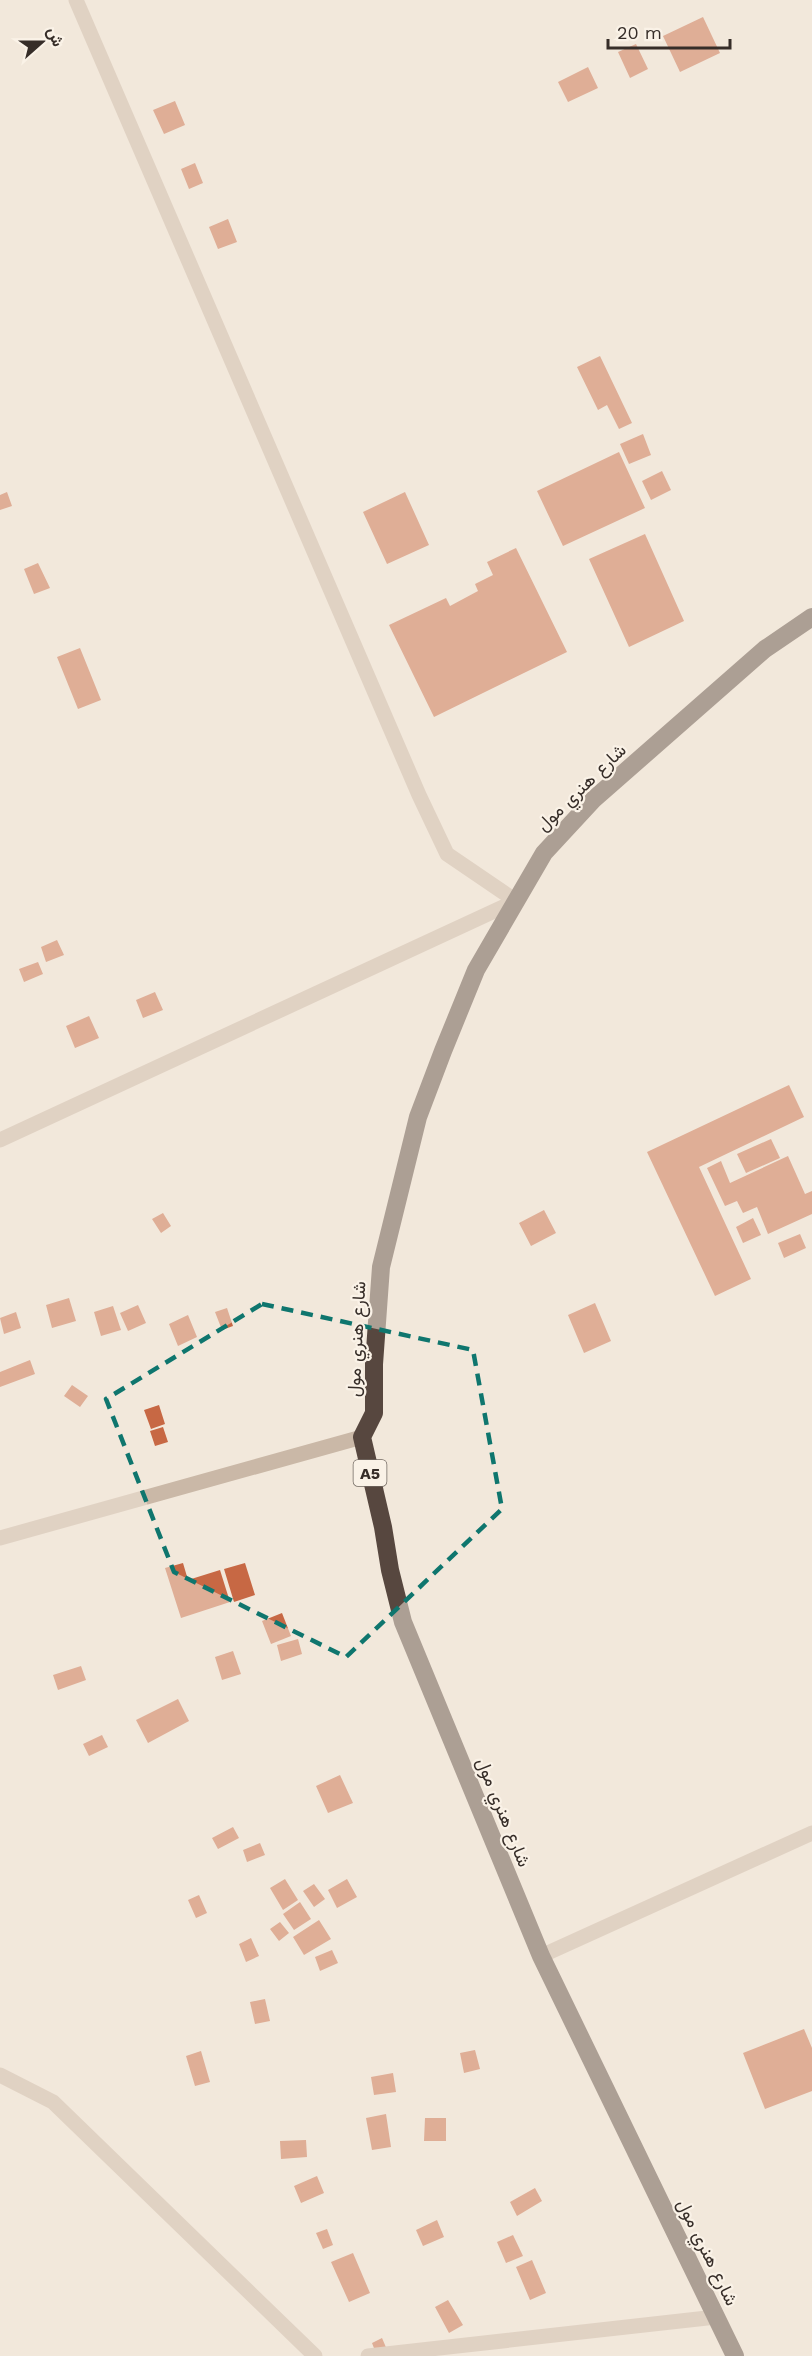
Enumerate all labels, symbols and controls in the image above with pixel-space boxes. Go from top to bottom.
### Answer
north arrow [12,12,72,72]
scale bar [608,12,730,50]
text: 20 m [617,22,662,43]
text: ش [43,24,68,49]
street label: شارع هنري مول [532,739,633,838]
street label: شارع هنري مول [342,1281,375,1398]
road number: A5 [354,1460,386,1486]
street label: شارع هنري مول [468,1754,535,1872]
street label: شارع هنري مول [669,2195,743,2311]

